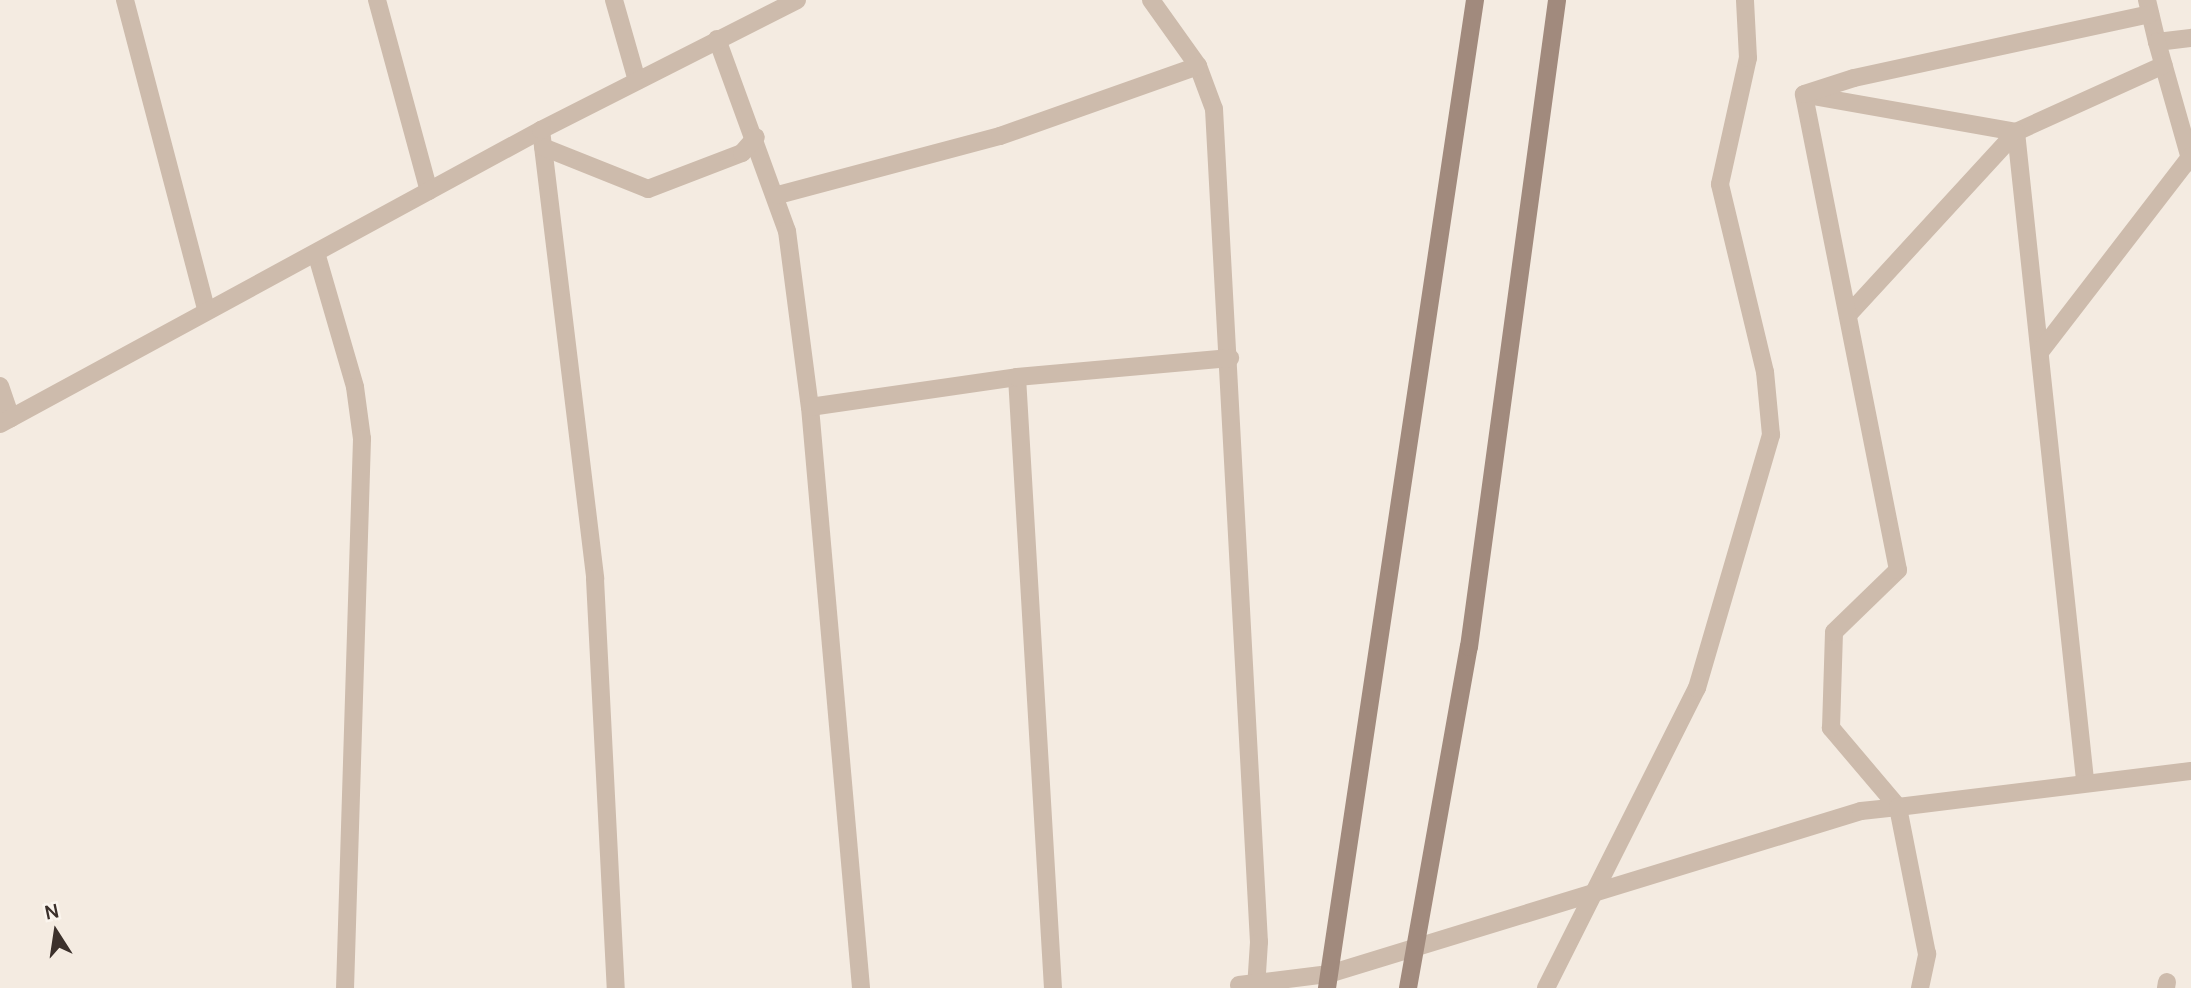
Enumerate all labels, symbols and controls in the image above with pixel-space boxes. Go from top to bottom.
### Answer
north arrow [21,897,91,967]
text: N [42,897,61,926]

